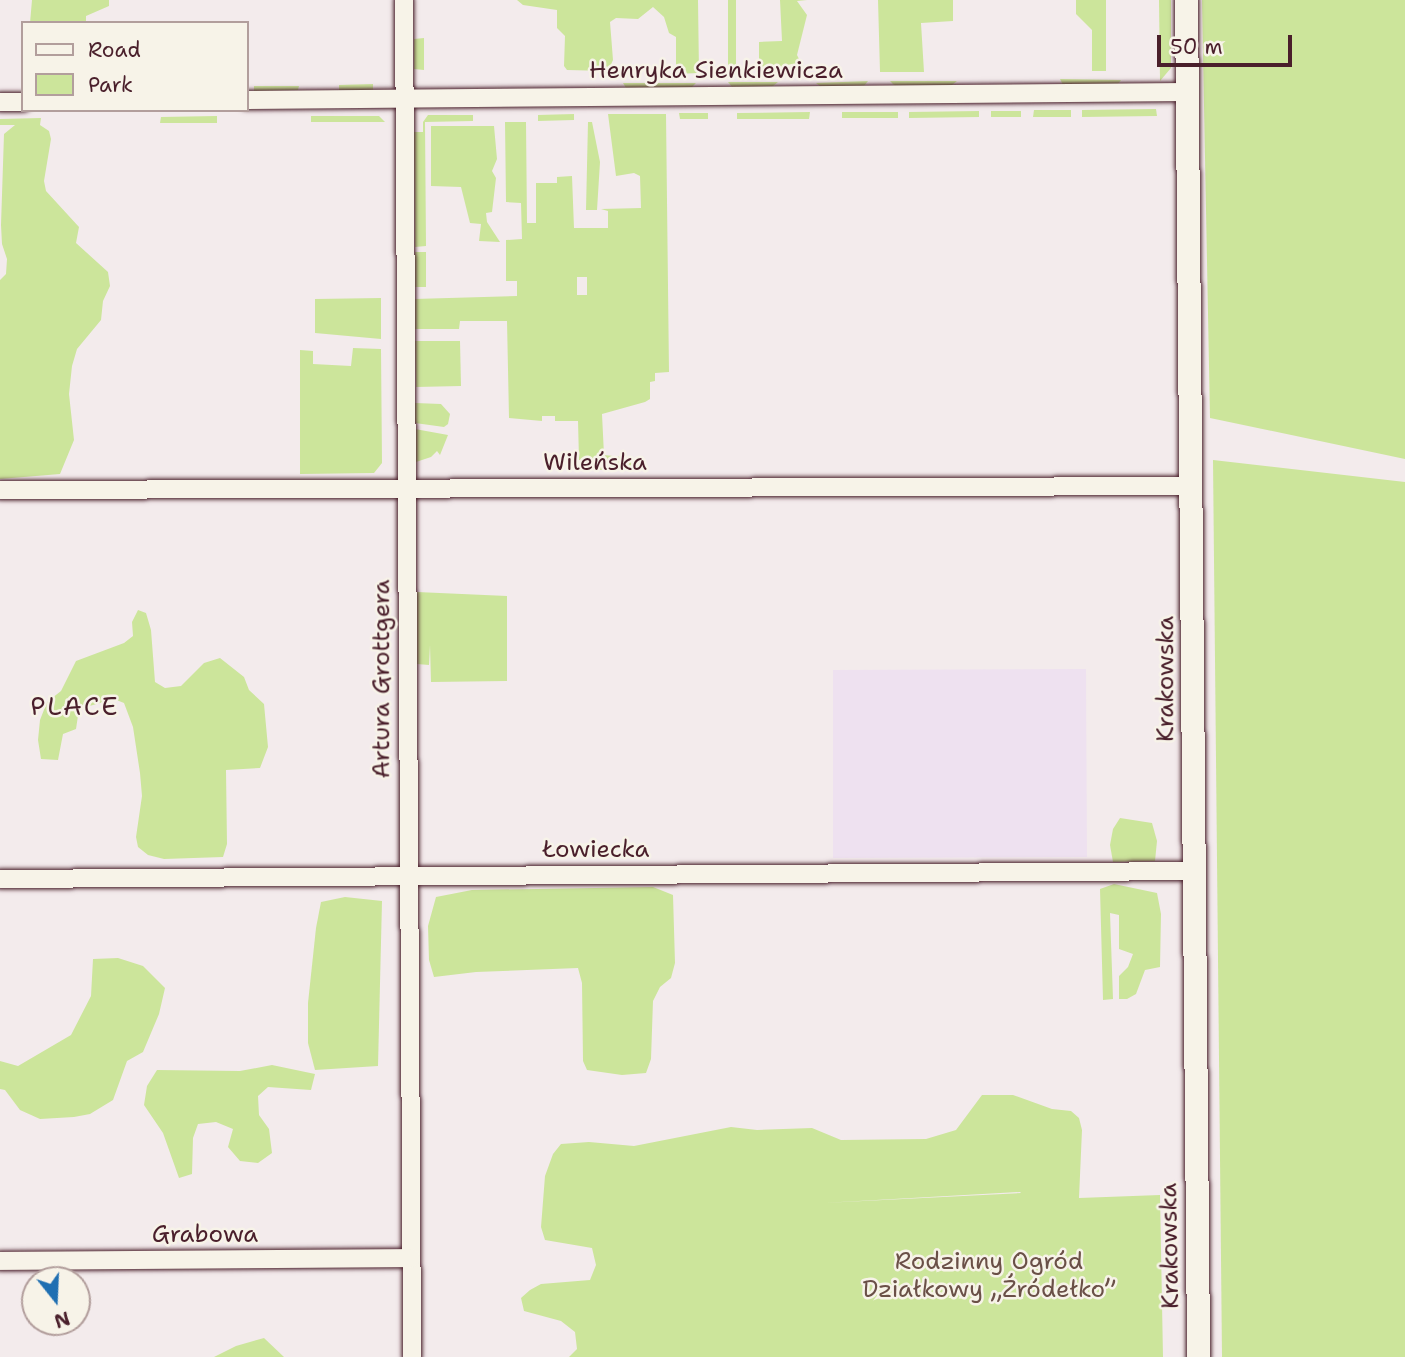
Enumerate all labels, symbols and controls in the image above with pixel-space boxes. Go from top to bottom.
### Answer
legend [21,21,248,112]
scale bar [1160,21,1295,65]
text: 50 m [1170,33,1223,61]
text: Road [88,36,141,64]
street label: Henryka Sienkiewicza [589,57,843,85]
text: Park [88,71,133,99]
street label: Wileńska [543,449,647,477]
street label: Artura Grottgera [368,580,396,778]
street label: Krakowska [1152,616,1180,742]
district label: PLACE [31,690,119,722]
street label: Łowiecka [542,836,650,864]
street label: Krakowska [1155,1183,1185,1309]
street label: Grabowa [152,1221,258,1249]
park label: Rodzinny Ogród Działkowy „Źródełko” [862,1248,1116,1304]
north arrow [21,1266,91,1336]
text: N [51,1305,73,1334]

